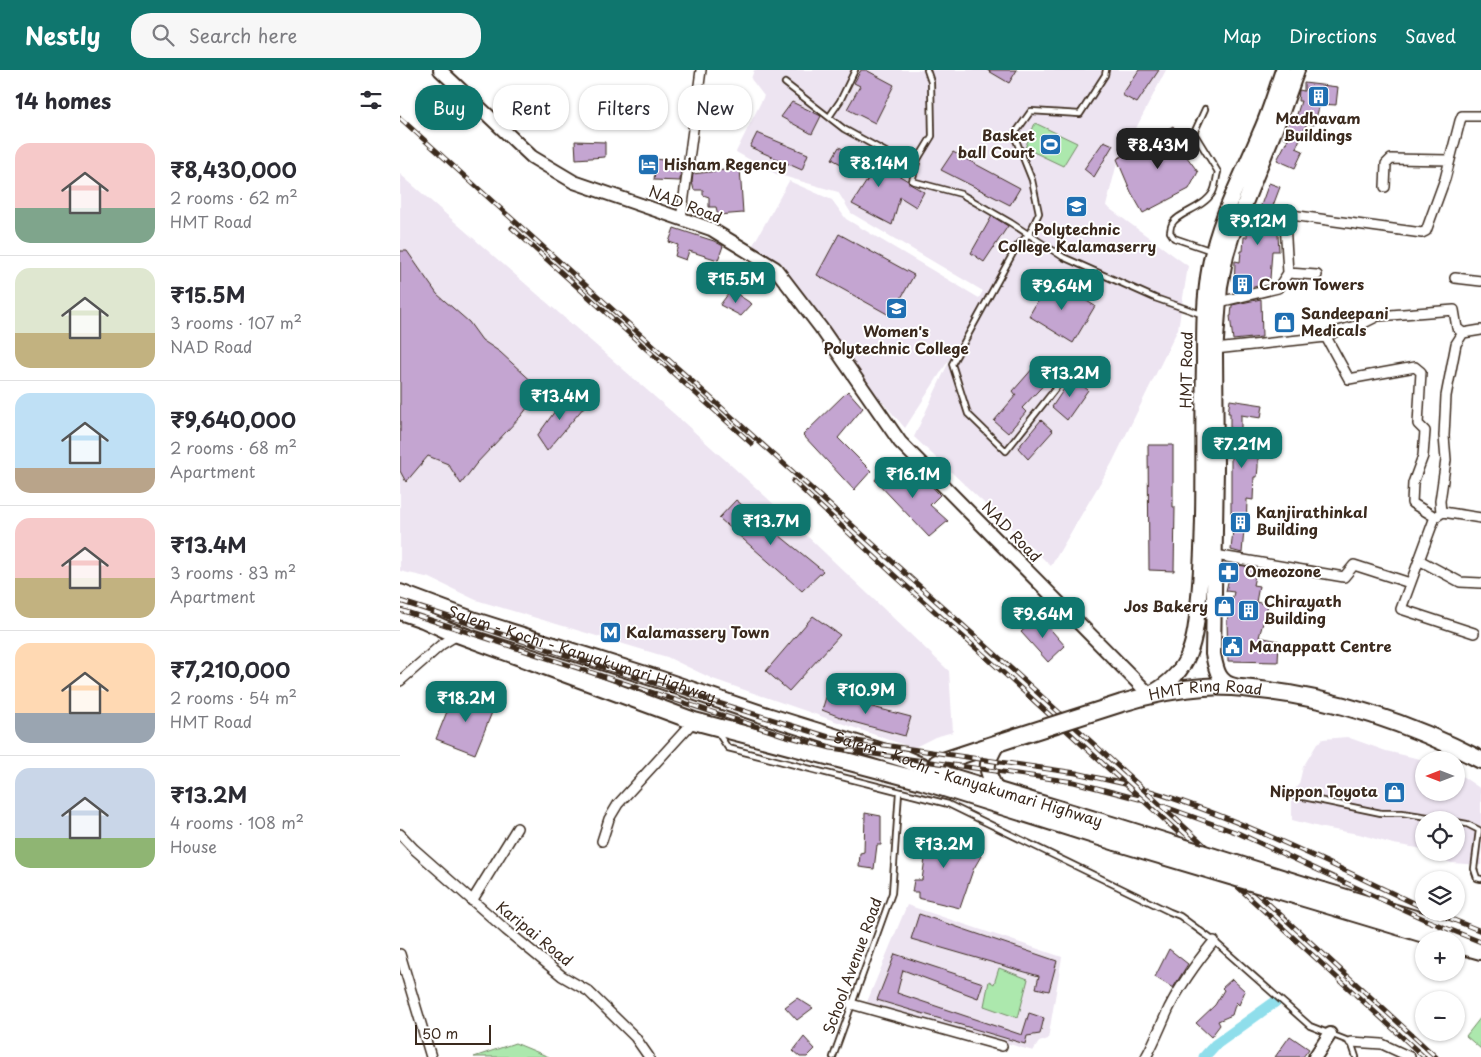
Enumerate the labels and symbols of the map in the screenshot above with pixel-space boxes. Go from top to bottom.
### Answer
building icon: Madhavam Buildings [1306,84,1330,108]
place label: Madhavam Buildings [1275,106,1361,146]
place label: Basket ball Court [958,123,1035,163]
pin: ₹8.43M [1117,128,1199,170]
sports icon: Basket ball Court [1039,133,1063,157]
pin: ₹8.14M [838,146,920,188]
place label: Hisham Regency [664,152,787,175]
hotel icon: Hisham Regency [636,153,660,177]
street label: NAD Road [645,179,726,228]
school or university icon: Polytechnic College Kalamaserry [1065,195,1089,219]
pin: ₹9.12M [1217,204,1299,246]
place label: Polytechnic College Kalamaserry [998,217,1156,257]
pin: ₹15.5M [695,262,777,304]
pin: ₹9.64M [1021,268,1103,311]
place label: Crown Towers [1259,272,1364,295]
building icon: Crown Towers [1231,273,1255,297]
school or university icon: Women's Polytechnic College [884,297,908,321]
place label: Sandeepani Medicals [1301,301,1388,341]
shop icon: Sandeepani Medicals [1273,311,1297,335]
place label: Women's Polytechnic College [823,319,969,359]
street label: HMT Road [1173,331,1198,409]
pin: ₹13.2M [1029,356,1111,398]
pin: ₹13.4M [519,378,601,421]
pin: ₹7.21M [1201,426,1283,469]
pin: ₹16.1M [872,456,954,499]
street label: NAD Road [977,495,1047,567]
place label: Kanjirathinkal Building [1256,500,1368,540]
pin: ₹13.7M [730,504,812,546]
building icon: Kanjirathinkal Building [1228,510,1252,534]
place label: Omeozone [1245,559,1322,582]
pharmacy icon: Omeozone [1217,560,1241,584]
place label: Chirayath Building [1264,589,1342,629]
place label: Jos Bakery [1124,594,1208,617]
shop icon: Jos Bakery [1212,595,1236,619]
pin: ₹9.64M [1002,596,1084,639]
street label: Salem - Kochi - Kanyakumari Highway [445,599,719,708]
building icon: Chirayath Building [1236,599,1260,623]
place label: Kalamassery Town [626,620,769,643]
metro station icon: Kalamassery Town [598,621,622,645]
place label: Manappatt Centre [1249,634,1392,657]
public building icon: Manappatt Centre [1221,635,1245,659]
pin: ₹10.9M [825,672,907,715]
street label: HMT Ring Road [1146,673,1264,705]
pin: ₹18.2M [425,680,507,723]
street label: Salem - Kochi - Kanyakumari Highway [831,725,1105,832]
north arrow [1415,751,1465,801]
place label: Nippon Toyota [1270,779,1378,802]
shop icon: Nippon Toyota [1382,780,1406,804]
pin: ₹13.2M [903,826,985,869]
street label: School Avenue Road [816,894,887,1037]
street label: Karipai Road [492,895,578,971]
scale bar [415,1022,491,1045]

